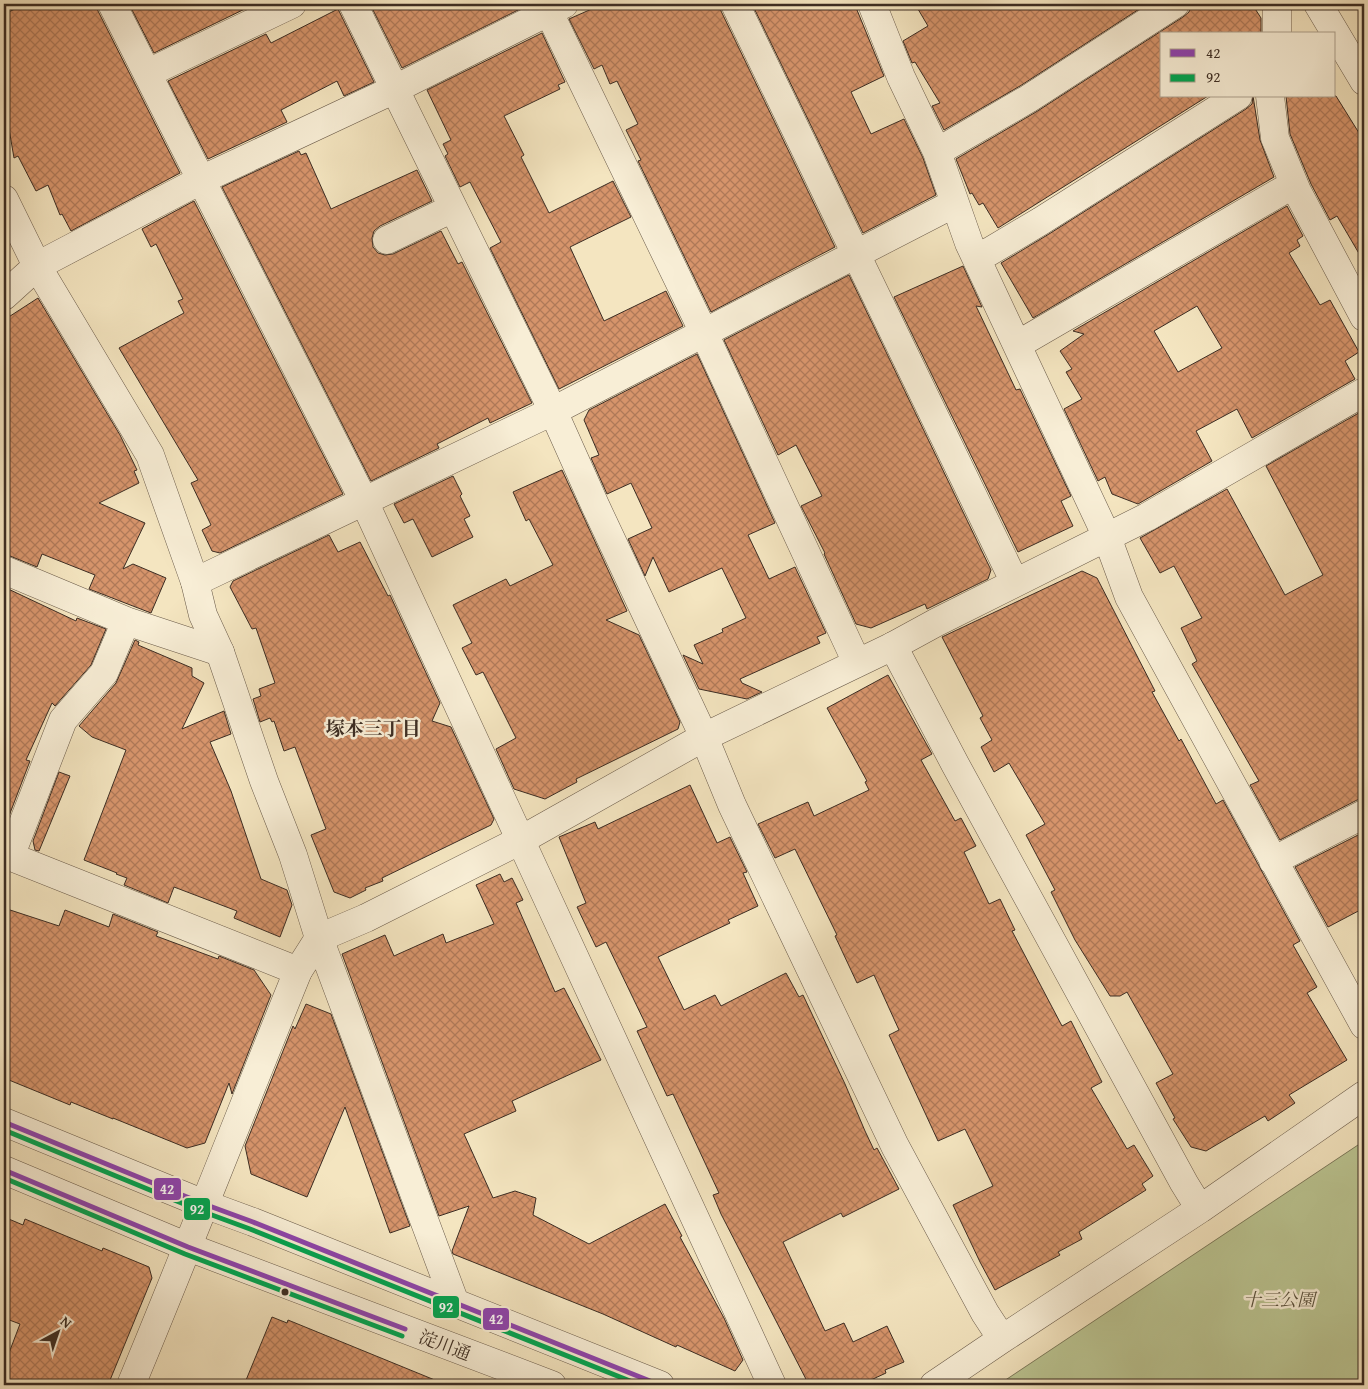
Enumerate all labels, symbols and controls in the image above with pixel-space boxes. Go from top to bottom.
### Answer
legend [1160,32,1336,98]
text: 42 [1206,42,1220,63]
text: 92 [1206,66,1220,87]
district label: 塚本三丁目 [325,714,421,742]
line badge: 42 [153,1177,182,1201]
text: 42 [160,1179,174,1199]
line badge: 92 [183,1197,211,1221]
text: 92 [190,1199,204,1219]
park label: 十三公園 [1243,1286,1318,1313]
unlabelled marker [280,1287,290,1297]
line badge: 92 [432,1295,460,1319]
text: 92 [439,1297,453,1317]
north arrow [32,1306,82,1356]
line badge: 42 [482,1307,510,1331]
text: 42 [489,1309,503,1329]
text: N [56,1311,77,1333]
street label: 淀川通 [415,1323,475,1367]

